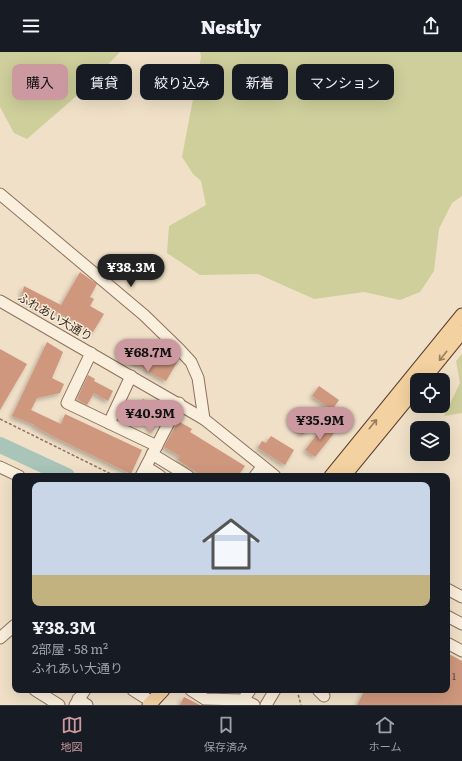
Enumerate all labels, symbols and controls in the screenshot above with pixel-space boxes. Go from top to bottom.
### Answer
text: Nestly [201,13,261,40]
icon: menu [20,15,42,37]
icon: share [420,15,442,37]
chip: 購入 [12,64,68,100]
chip: 賃貸 [76,64,132,100]
chip: 絞り込み [140,64,224,100]
chip: 新着 [232,64,288,100]
chip: マンション [296,64,394,100]
pin: ¥38.3M [98,254,164,288]
text: ¥38.3M [107,257,155,276]
street label: ふれあい大通り [15,287,96,345]
pin: ¥68.7M [115,339,181,373]
text: ¥68.7M [124,342,172,361]
one-way arrow [438,351,447,362]
map controls [410,373,450,461]
button: locate [410,373,450,413]
pin: ¥40.9M [117,400,183,434]
text: ¥40.9M [125,403,175,422]
pin: ¥35.9M [287,407,353,441]
text: ¥35.9M [296,410,344,429]
one-way arrow [368,419,377,429]
button: layers [410,421,450,461]
icon: home [195,508,267,580]
text: ¥38.3M [32,614,96,639]
text: 2部屋 · 58 m² [32,639,108,658]
text: ふれあい大通り [32,658,123,677]
house number: 1 [452,668,456,683]
tab: 地図 [61,714,83,754]
tab: 保存済み [204,714,248,754]
tab: ホーム [369,714,401,754]

